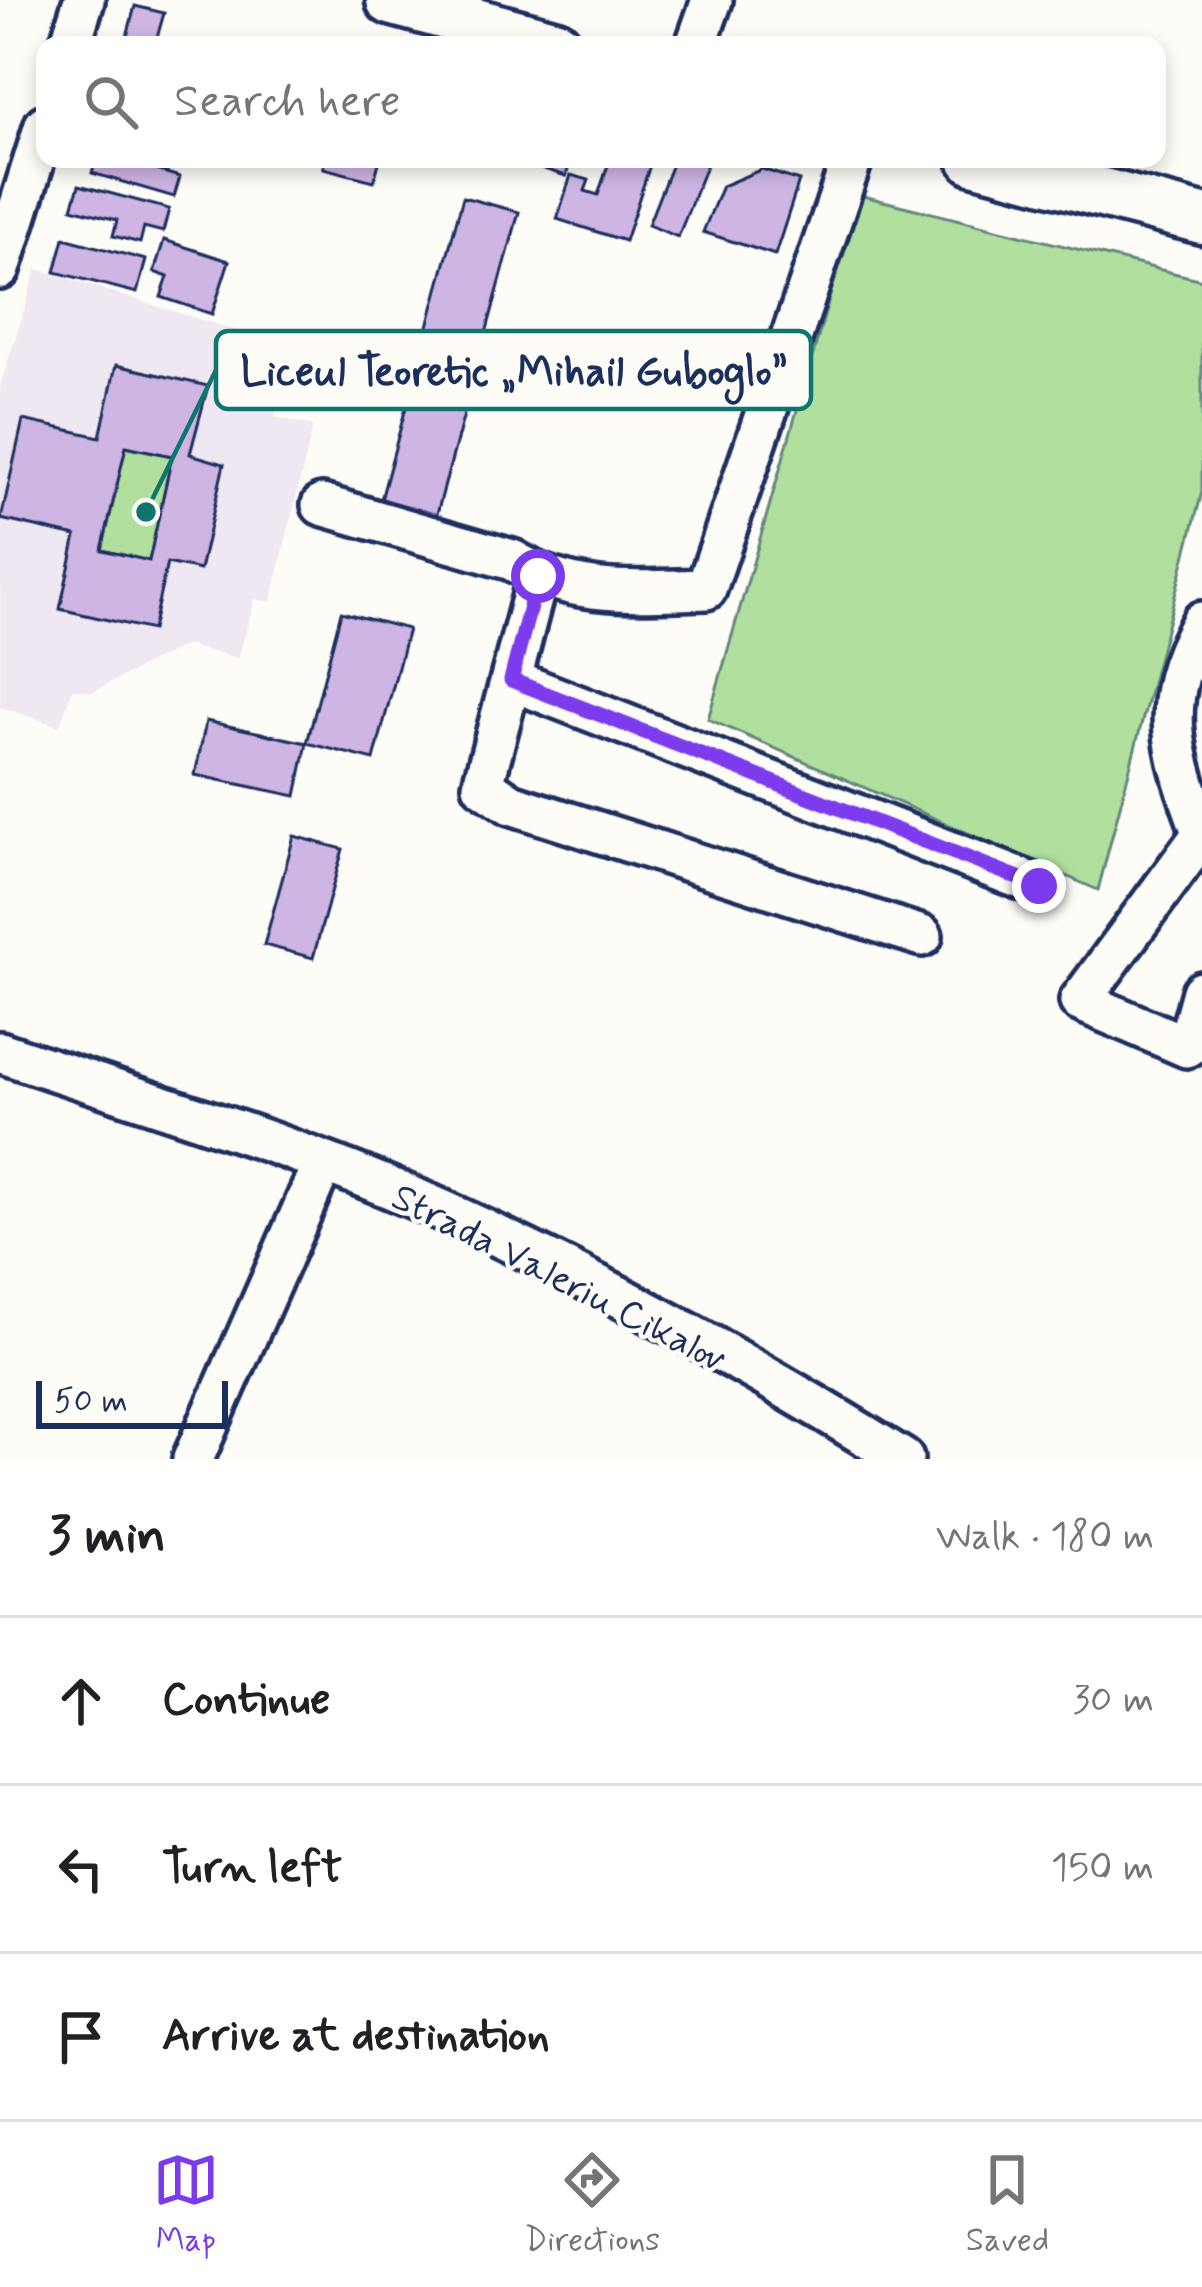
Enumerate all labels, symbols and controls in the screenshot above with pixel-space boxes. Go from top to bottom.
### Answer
search box [36,36,1166,168]
icon: search [78,69,144,135]
text: Search here [174,73,401,132]
callout: Liceul Teoretic „Mihail Guboglo” [216,331,811,409]
text: Liceul Teoretic „Mihail Guboglo” [240,346,788,405]
route start [511,549,565,603]
route end [1012,859,1066,913]
street label: Strada Valeriu Cikalov [382,1173,734,1386]
scale bar [36,1375,228,1428]
text: 50 m [54,1380,128,1424]
text: 3 min [48,1504,166,1570]
text: Walk · 180 m [936,1512,1154,1563]
icon: ahead [48,1668,114,1734]
text: Continue [162,1671,330,1730]
text: 30 m [1072,1675,1154,1726]
icon: left [48,1836,114,1902]
text: Turn left [162,1839,342,1898]
text: 150 m [1051,1843,1154,1894]
icon: arrive [48,2004,114,2070]
text: Arrive at destination [162,2007,550,2066]
tab: Map [153,2147,219,2263]
tab: Directions [524,2147,660,2263]
tab: Saved [966,2147,1049,2263]

